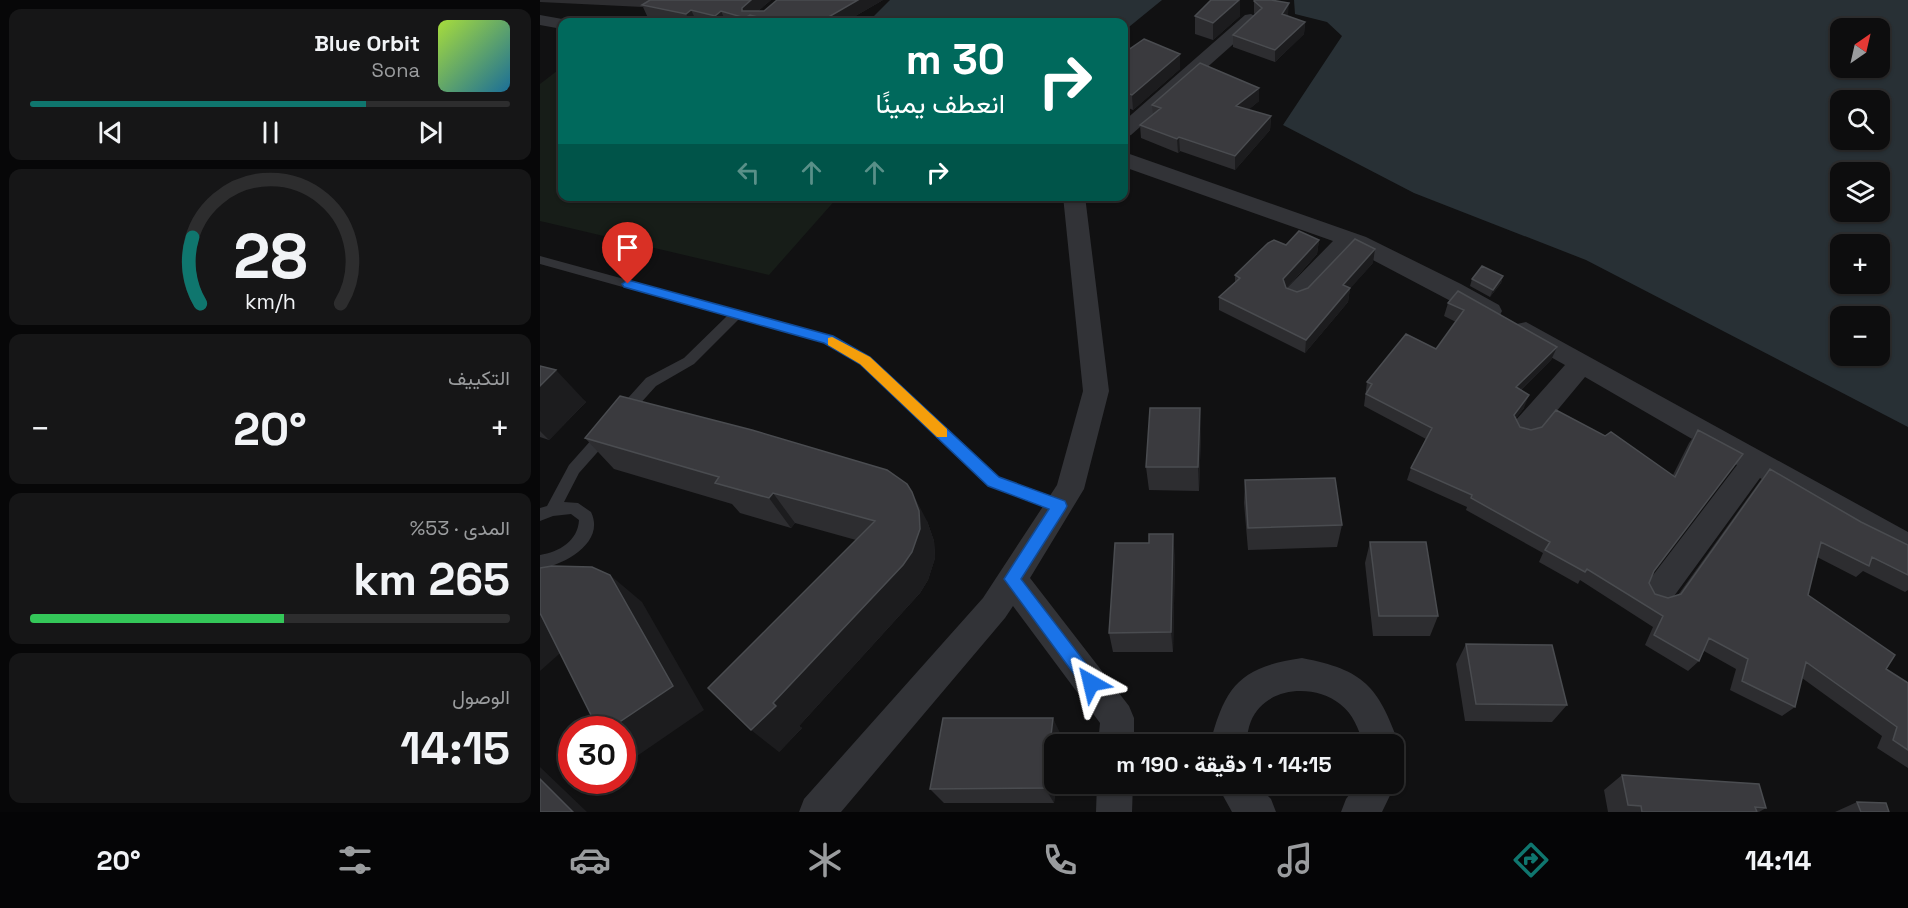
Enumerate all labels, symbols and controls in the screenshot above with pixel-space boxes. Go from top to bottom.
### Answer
north arrow [1830,18,1890,78]
map controls [1830,18,1890,366]
text: Blue Orbit [314,29,420,57]
text: 30 m [906,33,1005,86]
icon: right [1026,42,1104,120]
text: Sona [372,57,420,83]
text: انعطف يمينًا [875,86,1005,121]
button: search [1830,90,1890,150]
icon: previous [94,116,127,149]
icon: pause [254,116,287,149]
icon: next [414,116,447,149]
icon: left [732,156,765,189]
icon: ahead [795,156,828,189]
icon: ahead [858,156,891,189]
icon: right [921,156,954,189]
button: layers [1830,162,1890,222]
text: 28 [233,217,307,296]
pin [602,222,653,284]
icon: arrive [611,231,644,264]
button: + [1830,234,1890,294]
text: km/h [244,288,296,315]
button: − [1830,306,1890,366]
text: التكييف [448,365,510,391]
text: 20° [233,401,307,458]
text: − [30,408,50,450]
text: + [490,408,510,450]
text: المدى · 53% [410,515,510,541]
text: 265 km [353,551,510,608]
position arrow [1059,651,1123,715]
text: الوصول [452,684,510,710]
speed limit sign: 30 [558,716,636,794]
text: 14:15 [400,720,510,777]
text: 14:15 · 1 دقيقة · 190 m [1116,750,1332,778]
icon: filters [334,839,376,881]
icon: car [569,839,611,881]
icon: climate [804,839,846,881]
icon: phone [1039,839,1081,881]
icon: music [1274,839,1316,881]
icon: directions [1510,839,1552,881]
text: 20° [97,843,141,878]
text: 14:14 [1745,843,1811,878]

